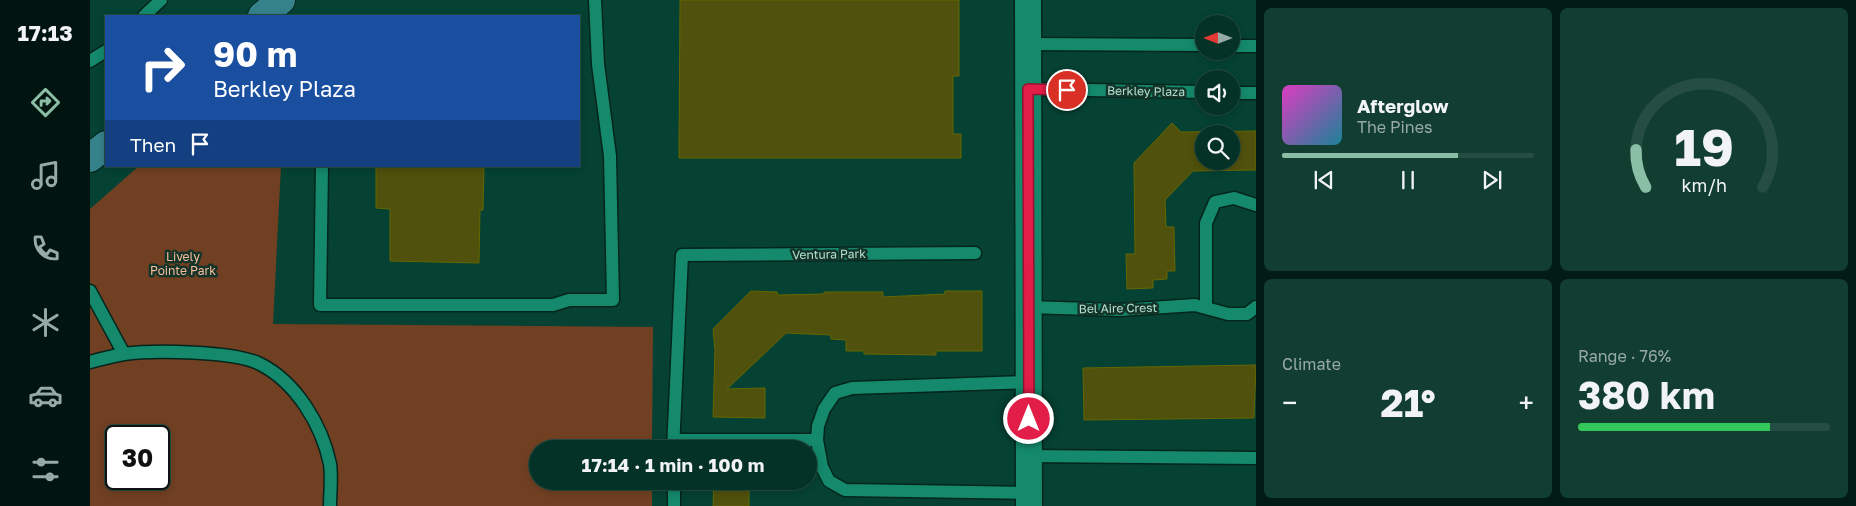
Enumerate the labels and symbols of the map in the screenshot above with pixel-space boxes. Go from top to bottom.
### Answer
north arrow [1195,15,1240,60]
pin [1046,69,1088,111]
street label: Berkley Plaza [1107,83,1185,99]
street label: Ventura Park [792,246,866,262]
park label: Lively Pointe Park [150,249,216,278]
street label: Bel Aire Crest [1079,300,1158,316]
position arrow [1002,392,1054,444]
speed limit sign: 30 [105,425,170,490]

